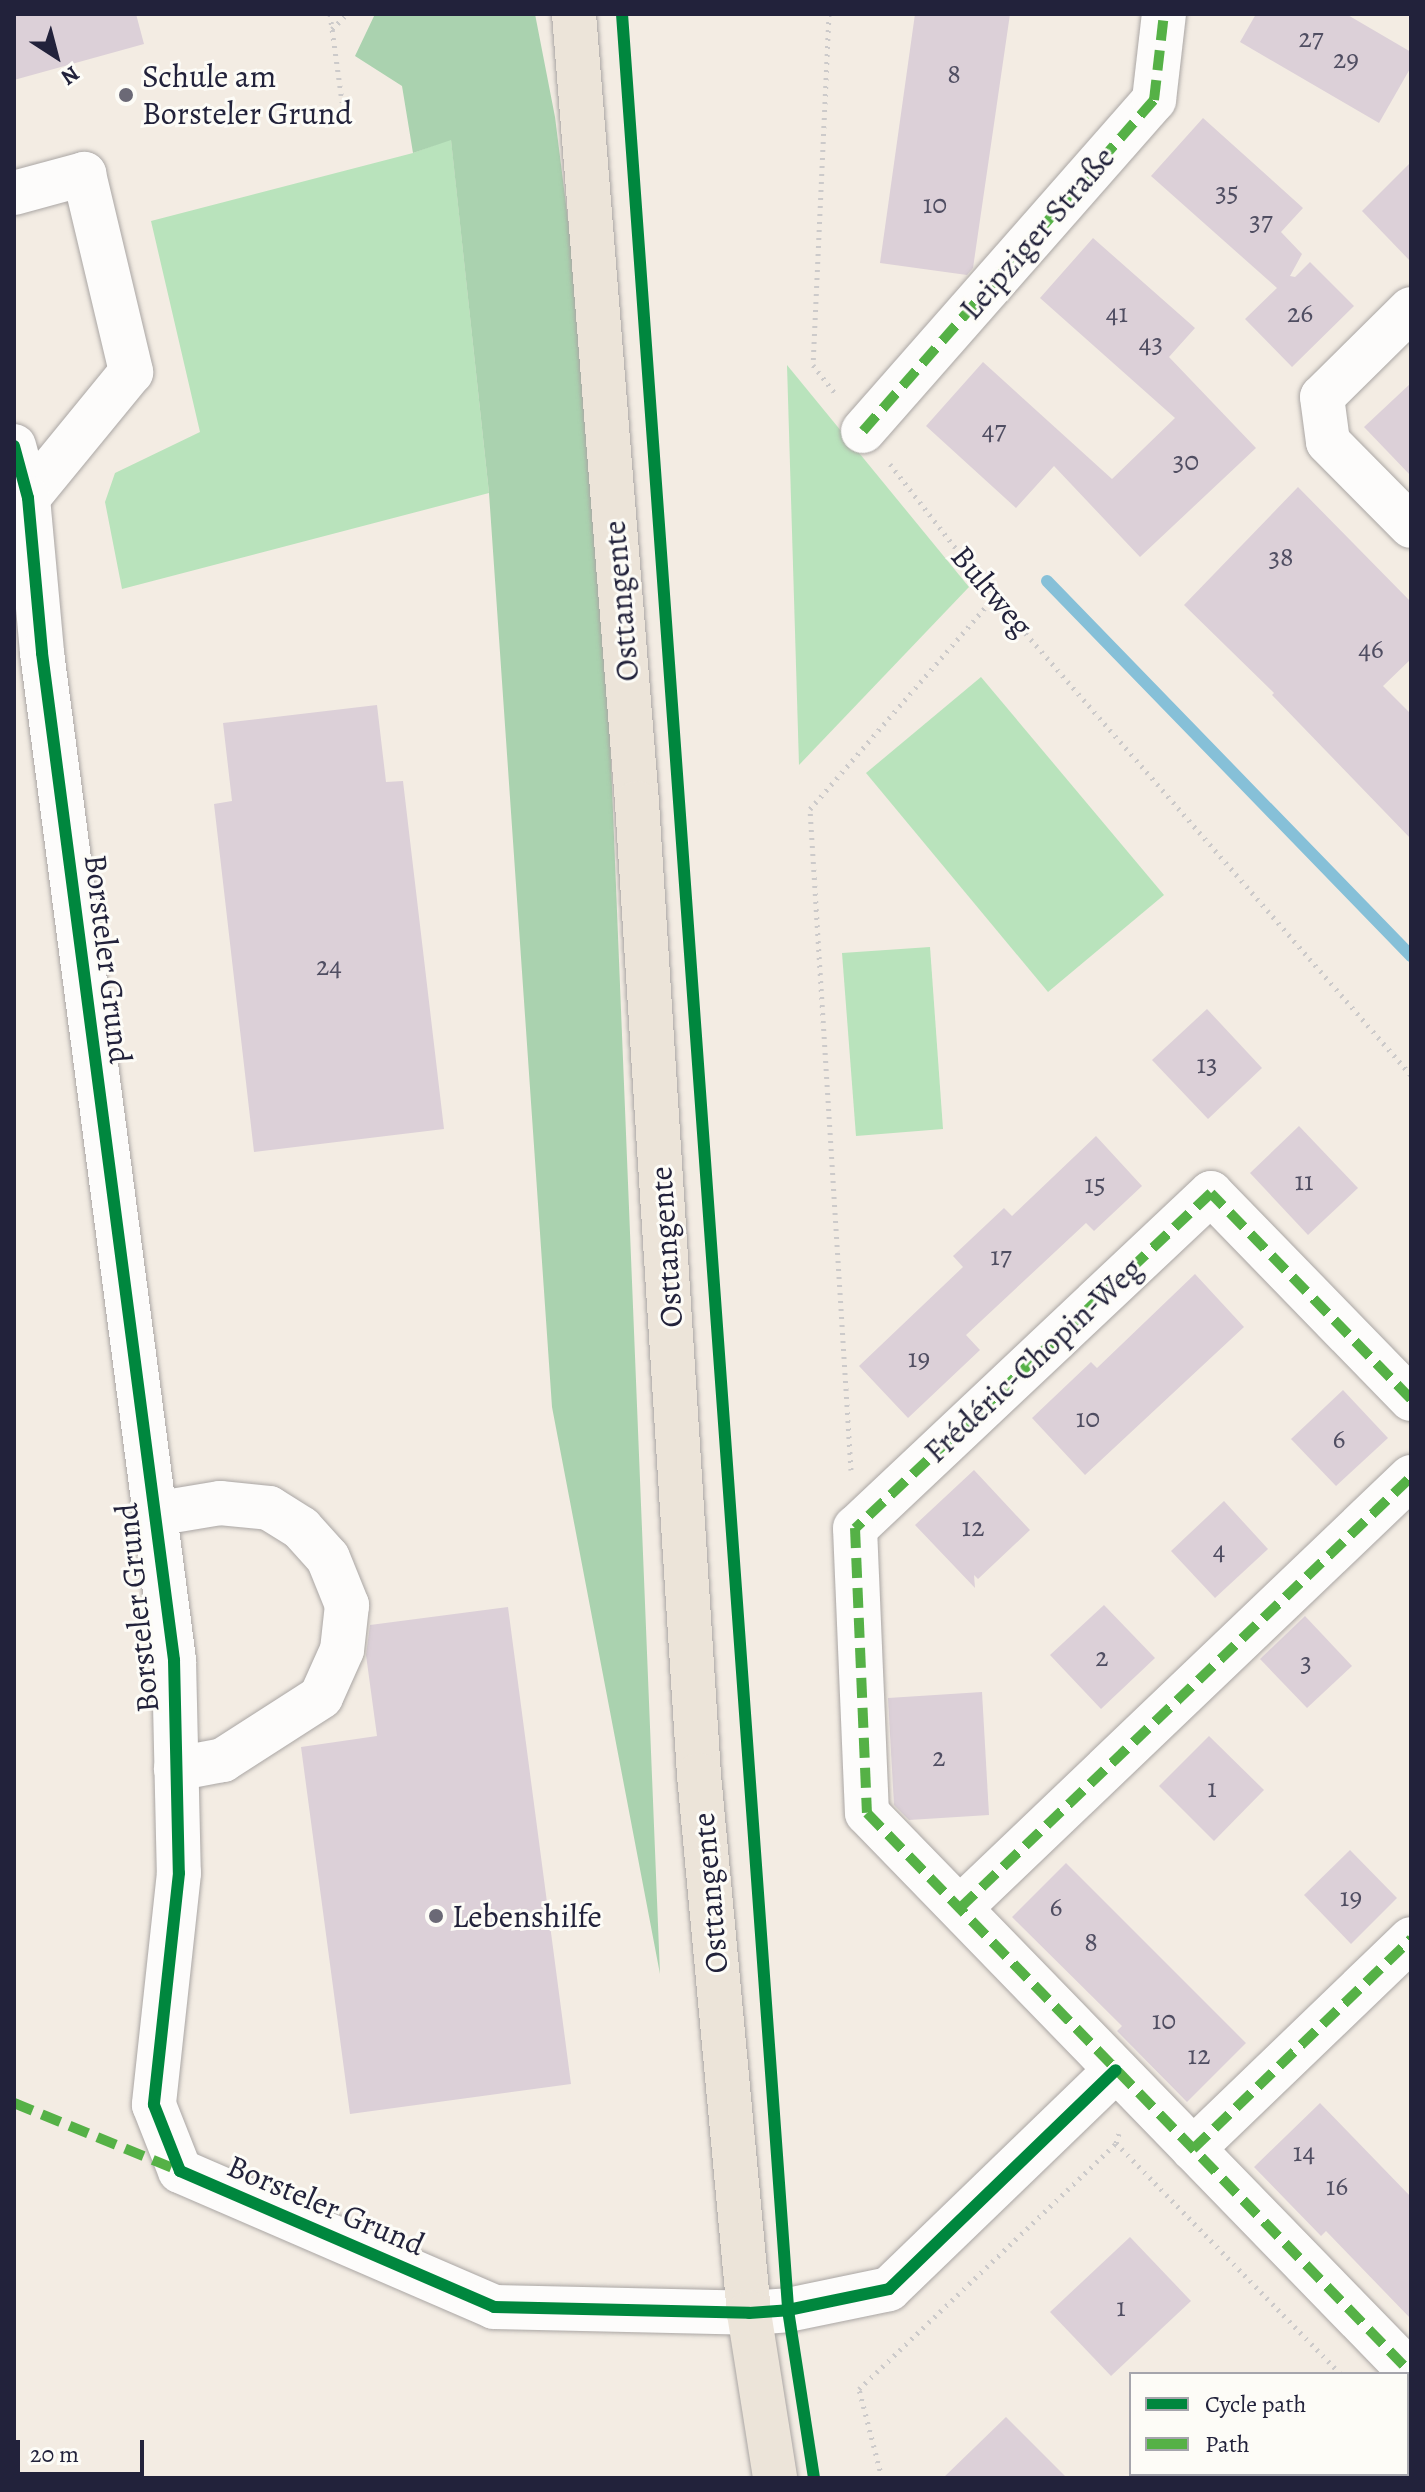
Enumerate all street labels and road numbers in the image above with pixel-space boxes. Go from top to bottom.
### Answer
street label: Leipziger Straße [951,139,1123,327]
street label: Osttangente [595,519,647,683]
street label: Bultweg [943,538,1041,644]
street label: Borsteler Grund [76,852,140,1066]
street label: Osttangente [641,1165,691,1329]
street label: Frédéric-Chopin-Weg [916,1249,1150,1471]
street label: Borsteler Grund [107,1501,167,1715]
street label: Osttangente [684,1811,736,1975]
street label: Borsteler Grund [222,2146,430,2264]

